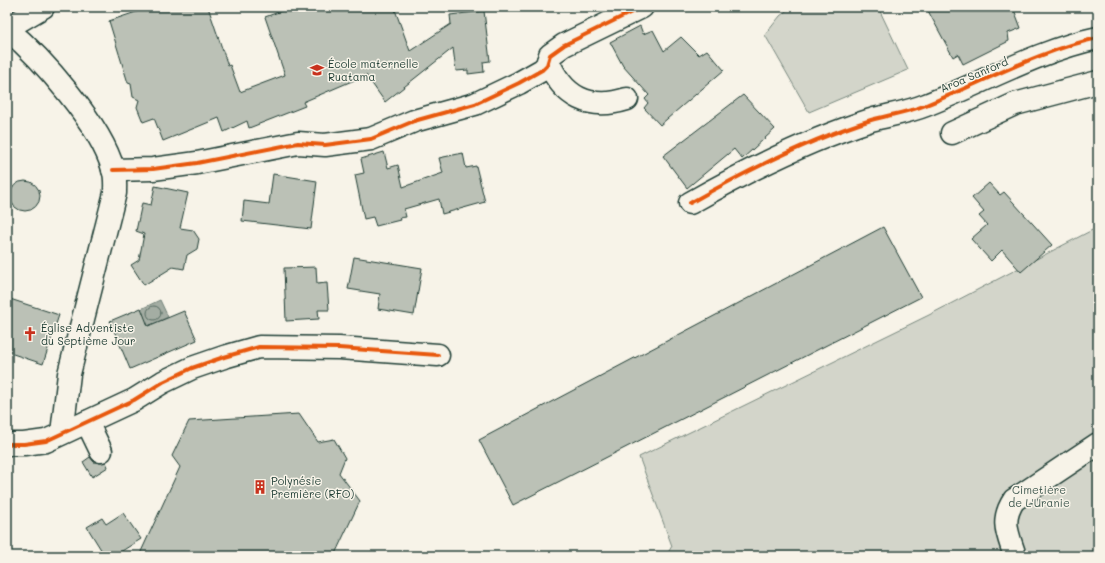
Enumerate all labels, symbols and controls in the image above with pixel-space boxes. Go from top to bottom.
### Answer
street label: Aroa Sanford [938,53,1010,96]
place label: École maternelle Ruatama [328,56,419,84]
school or university icon: École maternelle Ruatama [309,62,325,78]
place label: Église Adventiste du Septième Jour [41,320,136,348]
church icon: Église Adventiste du Septième Jour [22,326,38,342]
place label: Polynésie Première (RFO) [271,473,354,501]
building icon: Polynésie Première (RFO) [252,479,268,495]
park label: Cimetière de L'Uranie [1008,482,1070,510]

